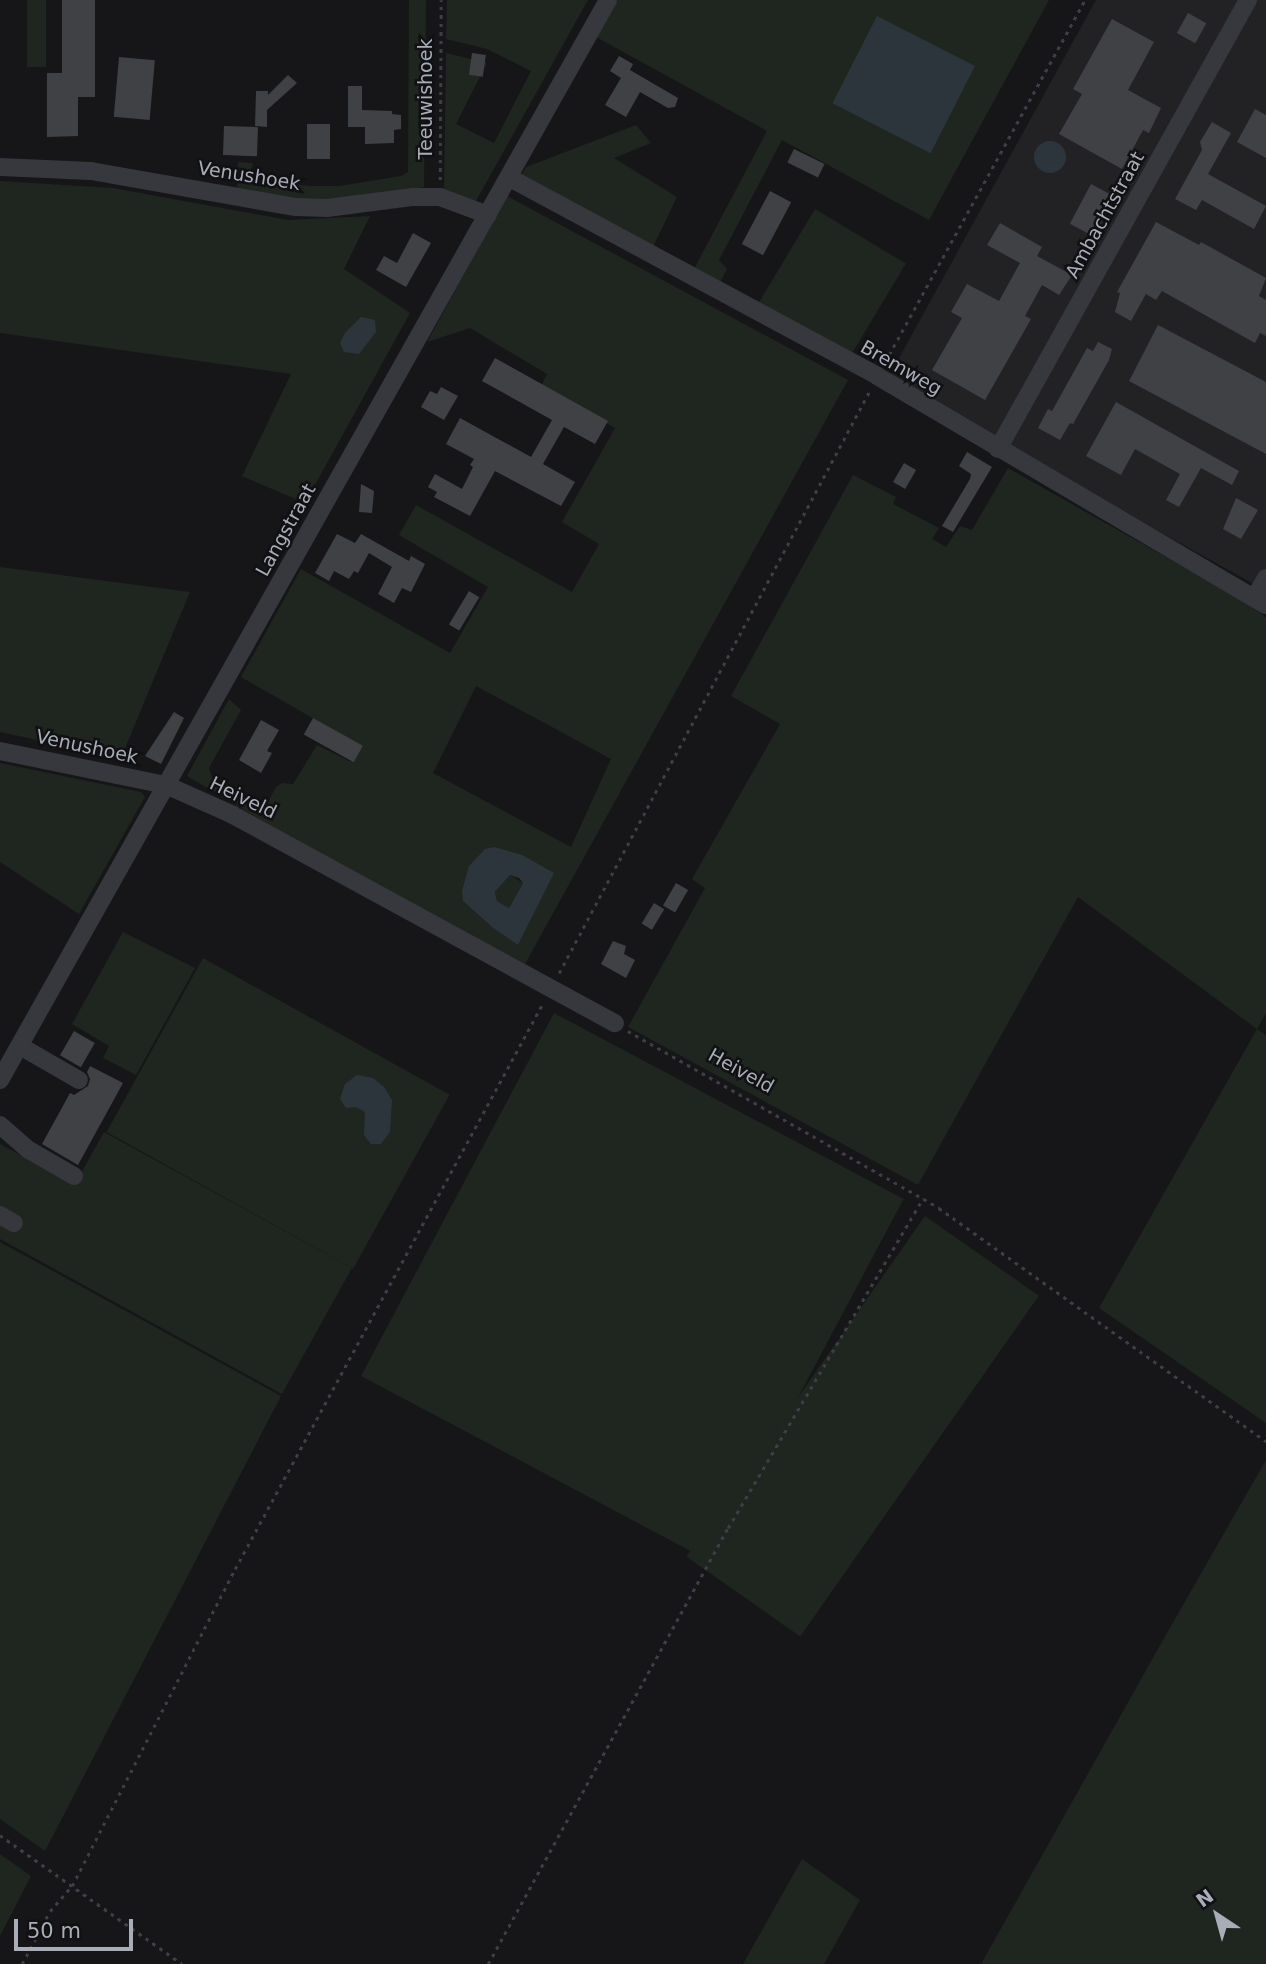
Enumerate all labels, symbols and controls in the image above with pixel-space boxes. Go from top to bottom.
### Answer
street label: Teeuwishoek [415,39,437,159]
street label: Ambachtstraat [1061,148,1149,282]
street label: Venushoek [196,157,302,195]
street label: Bremweg [856,336,946,400]
street label: Langstraat [251,480,321,580]
street label: Venushoek [34,725,140,769]
street label: Heiveld [206,772,280,824]
street label: Heiveld [704,1044,778,1098]
north arrow [1182,1880,1252,1950]
text: N [1192,1884,1218,1912]
scale bar [18,1904,136,1948]
text: 50 m [27,1919,81,1943]

